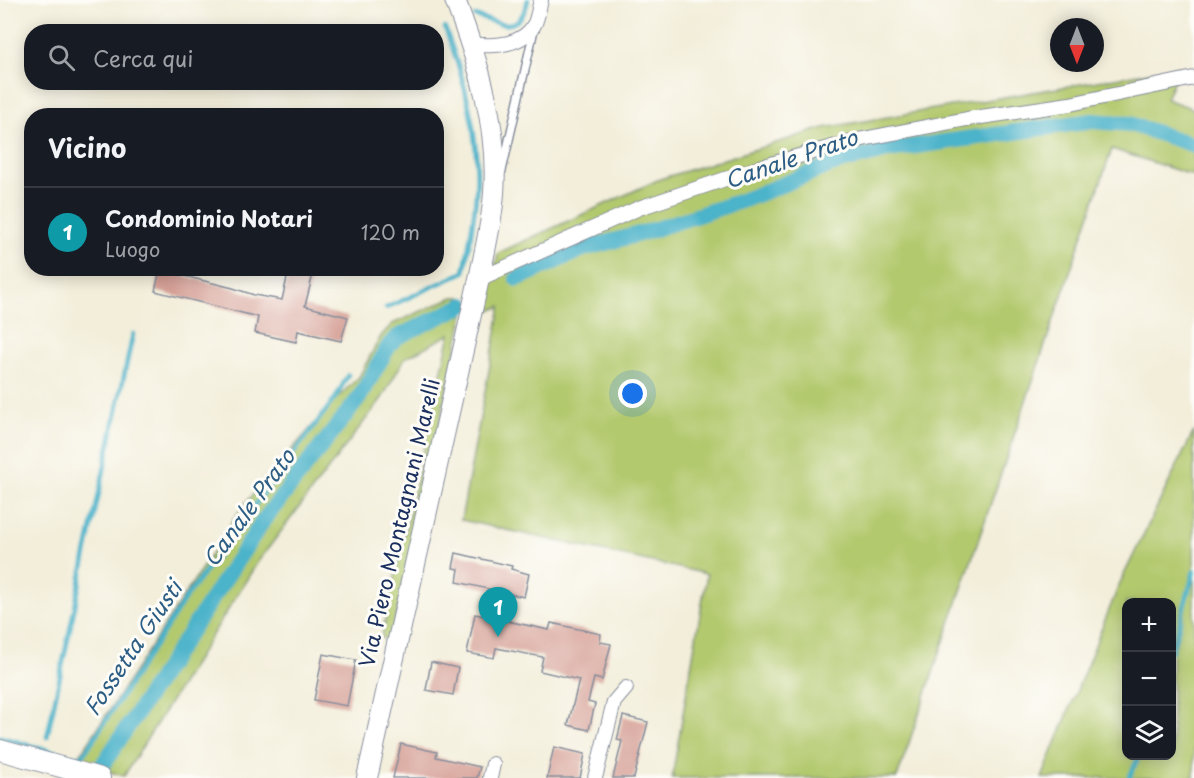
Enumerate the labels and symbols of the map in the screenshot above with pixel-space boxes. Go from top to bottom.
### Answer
north arrow [1050,18,1104,72]
water label: Canale Prato [720,119,862,196]
street label: Via Piero Montagnani Marelli [349,375,447,670]
your location [618,379,647,408]
water label: Canale Prato [194,441,302,573]
water label: Fossetta Giusti [74,571,191,721]
pin: 1 [478,588,518,637]

